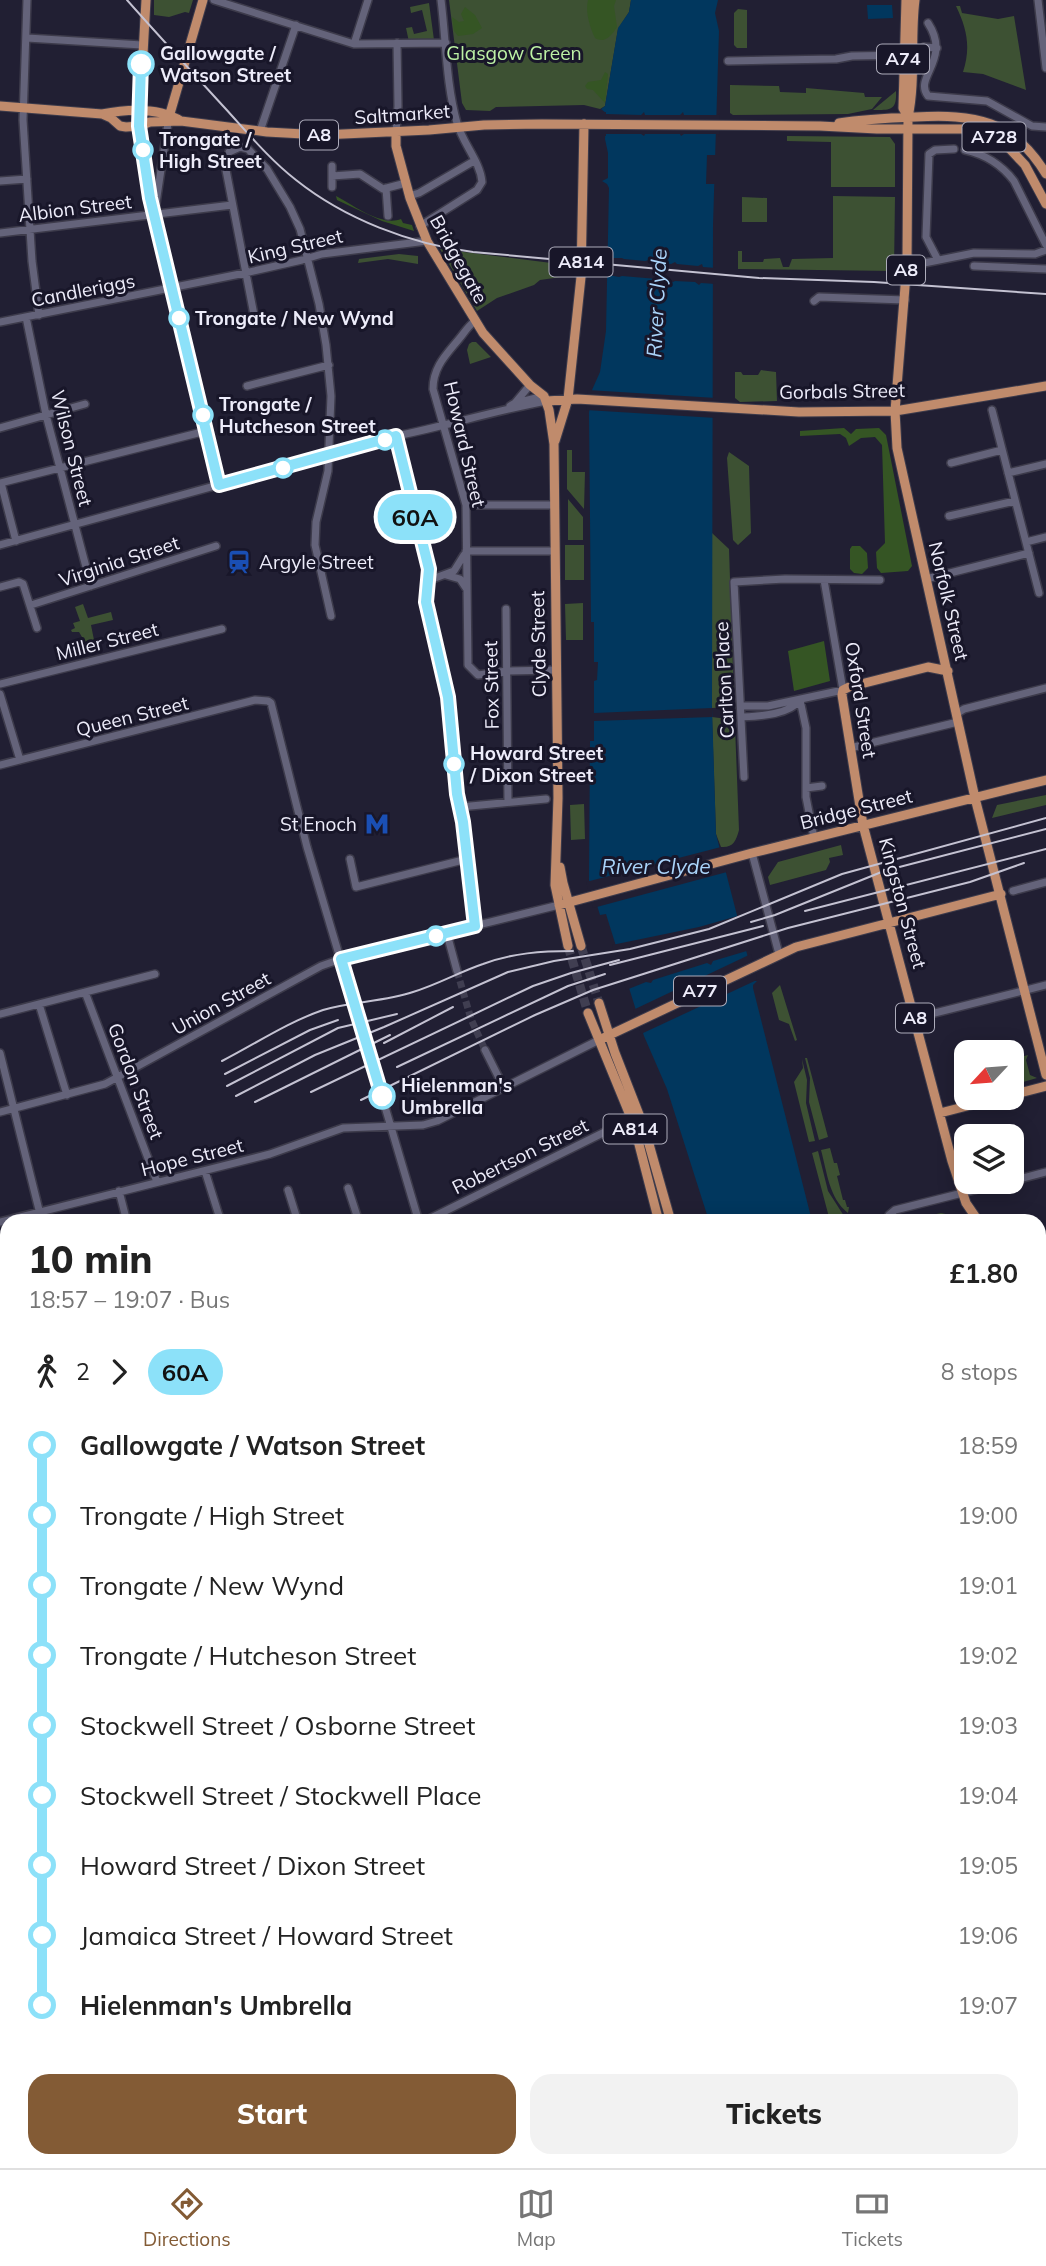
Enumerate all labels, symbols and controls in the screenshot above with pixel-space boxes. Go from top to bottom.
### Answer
place label: Gallowgate / Watson Street [160,41,291,87]
park label: Glasgow Green [446,41,582,65]
road number: A74 [877,44,929,74]
marker: Gallowgate / Watson Street [128,51,154,77]
street label: Saltmarket [353,99,451,129]
road number: A8 [300,120,338,150]
road number: A728 [962,122,1026,152]
place label: Trongate / High Street [159,127,262,173]
marker: Trongate / High Street [133,140,153,160]
street label: Albion Street [17,189,133,227]
street label: Bridgegate [425,211,493,307]
street label: King Street [245,223,345,269]
road number: A814 [550,248,612,276]
water label: River Clyde [640,248,672,358]
road number: A8 [887,256,925,284]
street label: Candleriggs [29,268,137,312]
place label: Trongate / New Wynd [195,306,394,330]
marker: Trongate / New Wynd [169,308,189,328]
street label: Gorbals Street [779,378,905,404]
street label: Howard Street [439,379,491,510]
street label: Wilson Street [46,387,98,509]
place label: Trongate / Hutcheson Street [219,392,376,438]
marker: Trongate / Hutcheson Street [193,405,213,425]
unlabelled marker [375,430,395,450]
unlabelled marker [273,458,293,478]
line badge: 60A [375,494,455,540]
text: 60A [392,502,438,532]
street label: Virginia Street [56,530,183,592]
street label: Norfolk Street [924,539,974,663]
station icon: Argyle Street [225,548,253,576]
place label: Argyle Street [259,550,374,574]
street label: Clyde Street [525,590,551,698]
street label: Miller Street [53,617,161,665]
street label: Carlton Place [709,621,739,739]
street label: Fox Street [478,640,504,730]
street label: Oxford Street [840,640,882,760]
street label: Queen Street [73,690,191,742]
place label: Howard Street / Dixon Street [469,741,603,787]
marker: Howard Street / Dixon Street [444,754,464,774]
street label: Bridge Street [797,783,915,835]
metro station icon: St Enoch [363,810,391,838]
place label: St Enoch [280,812,357,836]
street label: Kingston Street [874,835,932,971]
water label: River Clyde [601,853,711,879]
unlabelled marker [426,926,446,946]
street label: Union Street [168,966,275,1040]
road number: A77 [674,976,726,1006]
road number: A8 [896,1003,934,1032]
street label: Gordon Street [103,1020,169,1143]
north arrow [954,1040,1024,1110]
map controls [954,1040,1024,1194]
place label: Hielenman's Umbrella [401,1073,512,1119]
marker: Hielenman's Umbrella [369,1083,395,1109]
street label: Robertson Street [448,1113,592,1199]
road number: A814 [604,1114,666,1144]
button: layers [954,1124,1024,1194]
street label: Hope Street [138,1133,246,1181]
text: 10 min [28,1235,153,1283]
text: £1.80 [949,1257,1018,1290]
text: 18:57 – 19:07 · Bus [28,1285,230,1314]
icon: walk [28,1353,66,1391]
icon: forward [100,1353,138,1391]
text: 2 [76,1357,90,1386]
text: 60A [162,1357,209,1387]
text: 8 stops [941,1357,1018,1386]
text: Gallowgate / Watson Street [80,1429,425,1462]
text: 18:59 [958,1431,1018,1460]
text: Trongate / High Street [80,1499,344,1532]
text: 19:00 [958,1501,1018,1530]
text: Trongate / New Wynd [80,1569,344,1602]
text: 19:01 [958,1571,1018,1600]
text: Trongate / Hutcheson Street [80,1639,416,1672]
text: 19:02 [958,1641,1018,1670]
text: Stockwell Street / Osborne Street [80,1709,475,1742]
text: 19:03 [958,1711,1018,1740]
text: Stockwell Street / Stockwell Place [80,1779,481,1812]
text: 19:04 [958,1781,1018,1810]
text: Howard Street / Dixon Street [80,1849,425,1882]
text: 19:05 [958,1851,1018,1880]
text: Jamaica Street / Howard Street [80,1919,453,1952]
text: 19:06 [958,1921,1018,1950]
text: Hielenman's Umbrella [80,1989,352,2022]
text: 19:07 [958,1991,1018,2020]
button: Start [28,2074,516,2154]
button: Tickets [530,2074,1018,2154]
tab: Directions [143,2185,231,2251]
tab: Map [517,2185,556,2251]
tab: Tickets [842,2185,903,2251]

